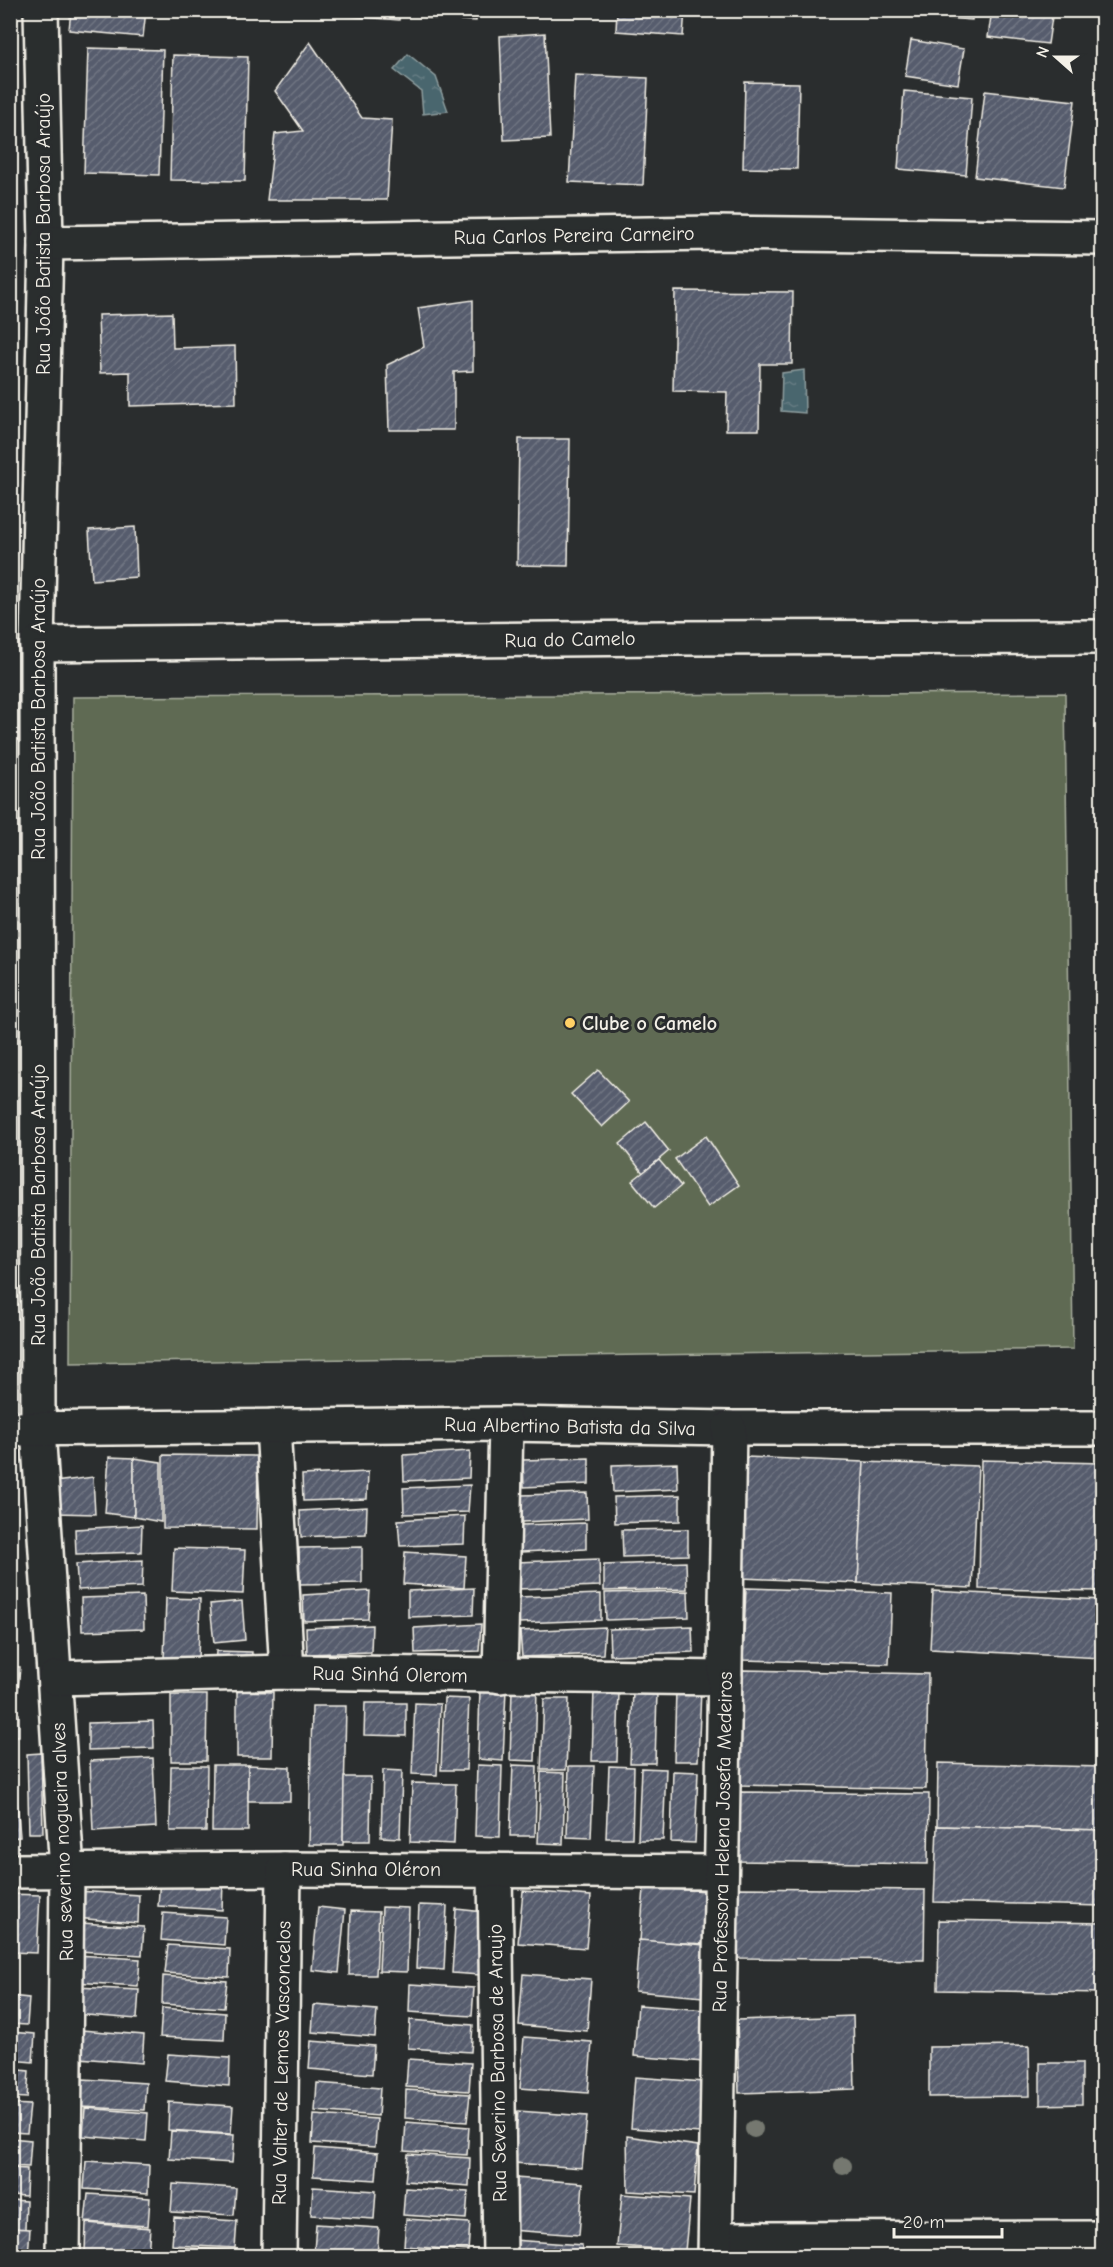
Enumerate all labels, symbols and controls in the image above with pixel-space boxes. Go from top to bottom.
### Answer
north arrow [1026,27,1086,87]
text: N [1033,44,1053,60]
street label: Rua João Batista Barbosa Araújo [32,93,55,375]
street label: Rua Carlos Pereira Carneiro [453,222,695,249]
street label: Rua João Batista Barbosa Araújo [27,578,50,860]
street label: Rua do Camelo [504,627,636,652]
place label: Clube o Camelo [582,1012,717,1035]
marker: Clube o Camelo [563,1016,577,1030]
street label: Rua João Batista Barbosa Araújo [27,1064,50,1346]
street label: Rua Albertino Batista da Silva [444,1413,696,1440]
street label: Rua Sinhá Olerom [312,1662,468,1687]
street label: Rua Professora Helena Josefa Medeiros [708,1671,737,2013]
street label: Rua severino nogueira alves [47,1722,78,1962]
street label: Rua Sinha Oléron [291,1858,441,1881]
street label: Rua Valter de Lemos Vasconcelos [268,1921,295,2205]
street label: Rua Severino Barbosa de Araujo [484,1924,511,2202]
scale bar [894,2201,1002,2239]
text: 20 m [903,2212,944,2233]

